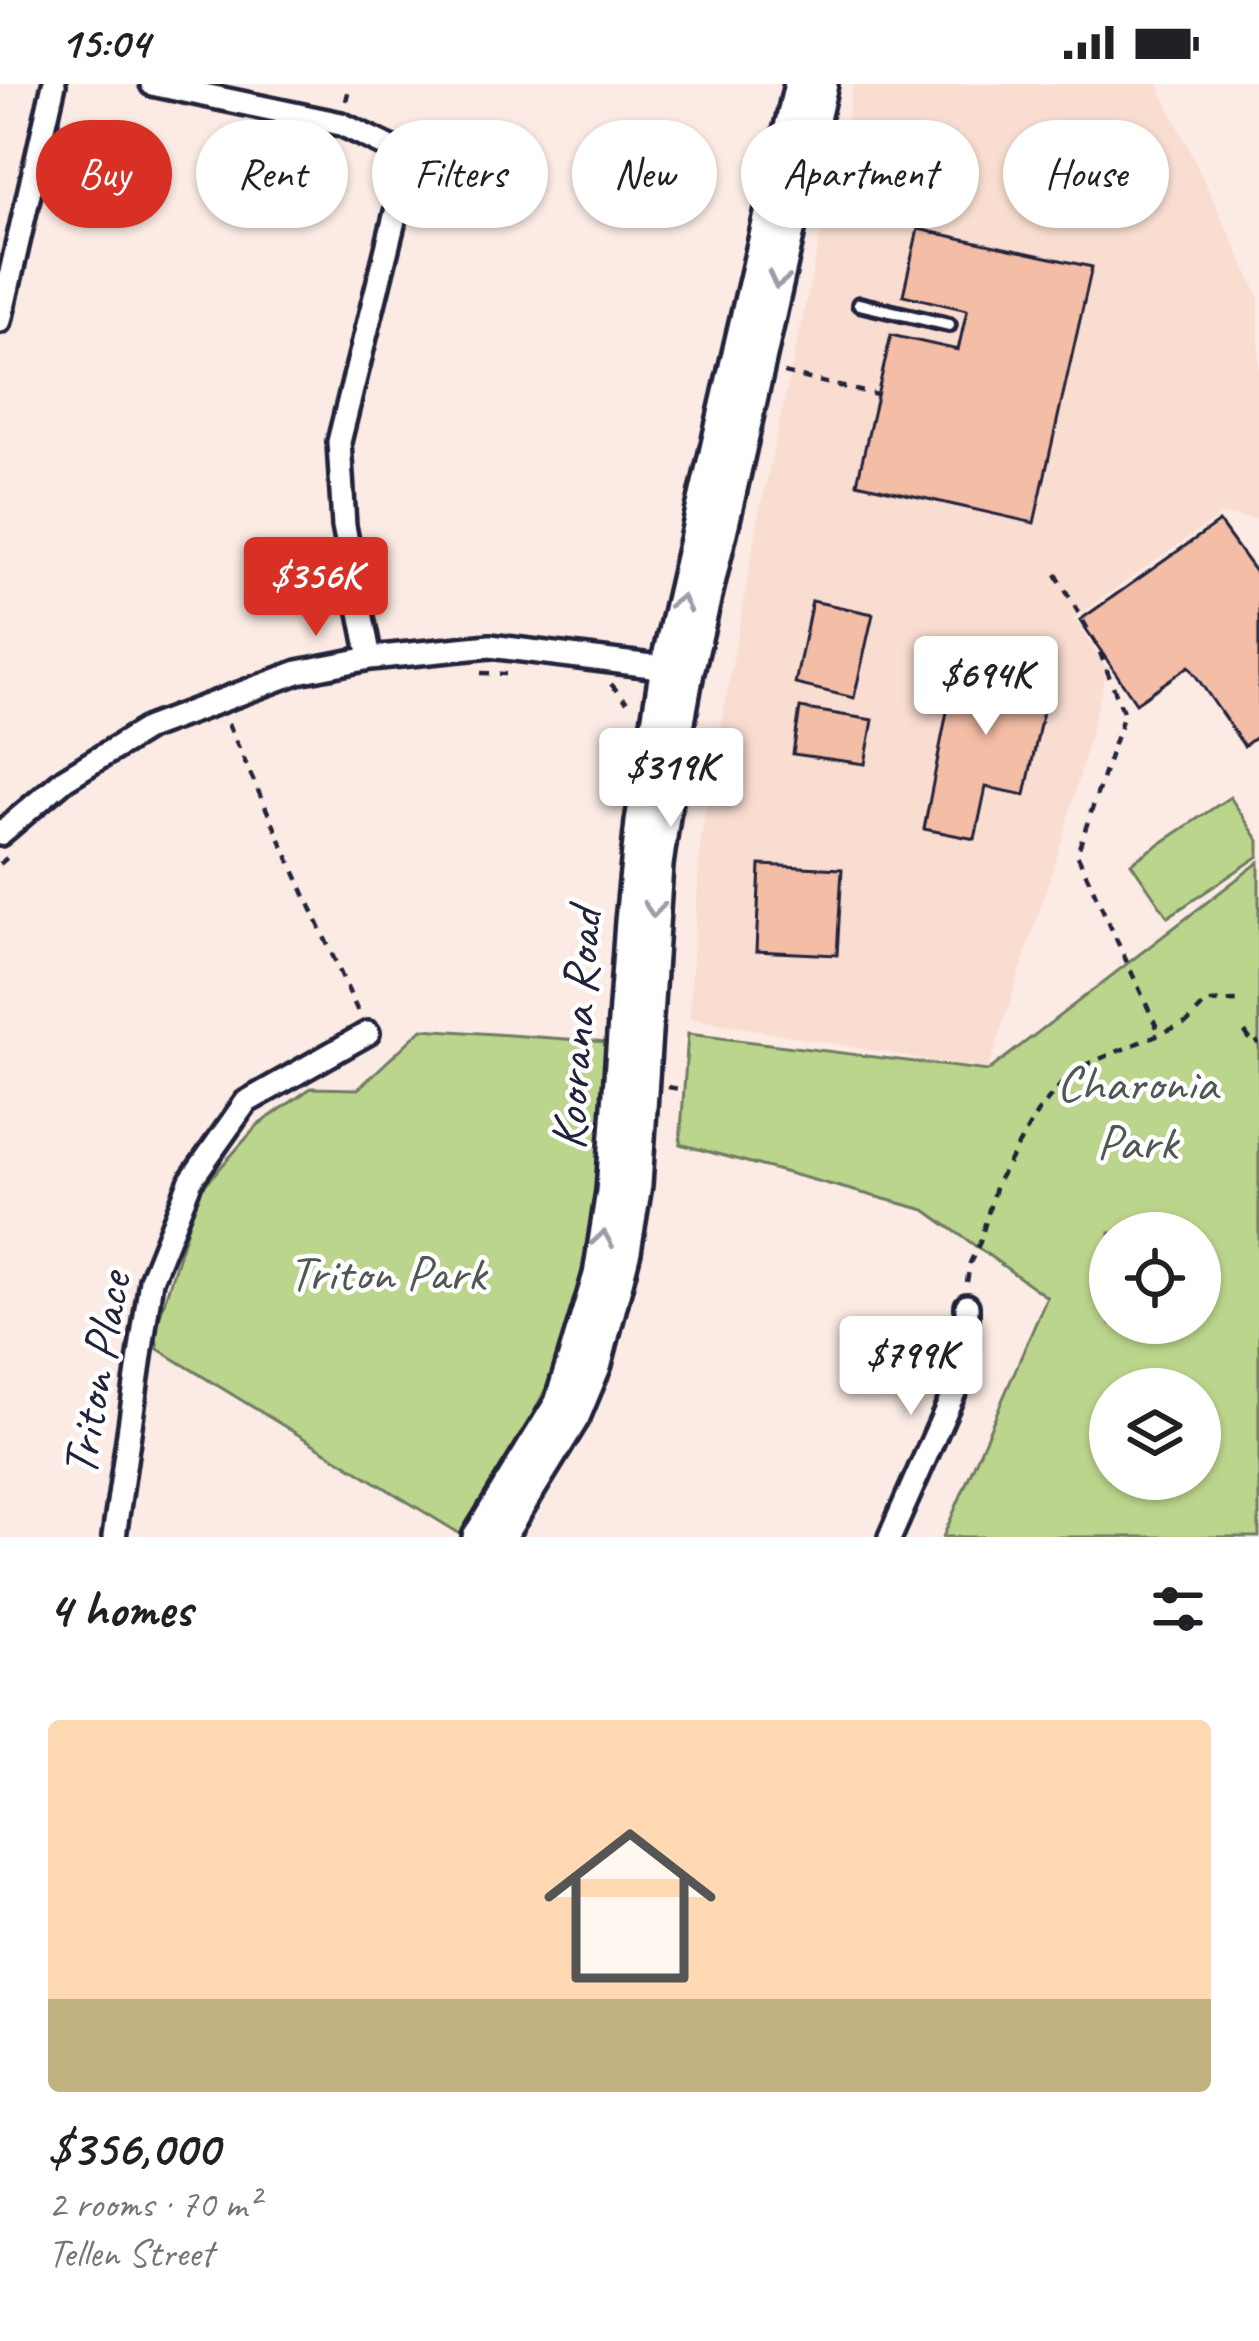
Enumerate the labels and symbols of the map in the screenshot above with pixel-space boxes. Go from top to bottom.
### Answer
one-way arrow [767,269,792,289]
pin: $356K [232,537,400,639]
one-way arrow [667,594,692,614]
pin: $694K [902,636,1070,738]
pin: $319K [587,728,755,830]
street label: Koorana Road [536,899,617,1152]
one-way arrow [642,900,668,919]
park label: Charonia Park [1056,1051,1221,1174]
one-way arrow [590,1230,615,1250]
park label: Triton Park [288,1241,489,1305]
street label: Triton Place [47,1264,146,1481]
pin: $799K [827,1316,995,1418]

